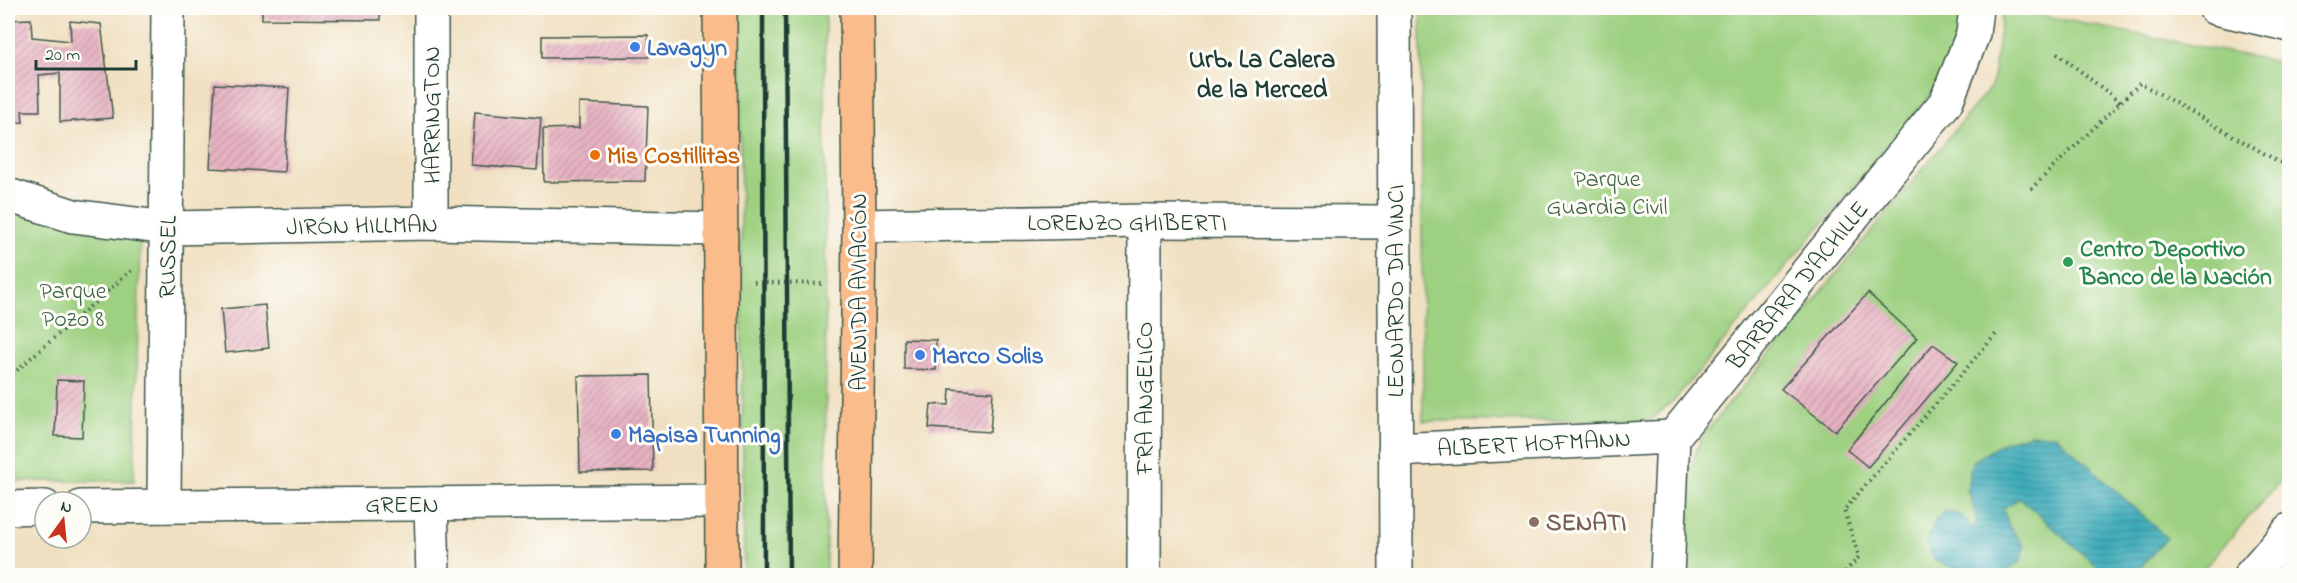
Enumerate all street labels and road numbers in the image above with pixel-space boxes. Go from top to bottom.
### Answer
street label: HARRINGTON [416,46,451,184]
street label: LEONARDO DA VINCI [1380,184,1415,398]
street label: AVENIDA AVIACIÓN [843,193,878,391]
street label: BARBARA D'ACHILLE [1719,194,1878,380]
street label: LORENZO GHIBERTI [1027,207,1227,242]
street label: JIRÓN HILLMAN [286,209,438,246]
street label: RUSSEL [151,215,188,299]
street label: FRA ANGELICO [1129,322,1164,475]
street label: ALBERT HOFMANN [1436,423,1632,468]
street label: GREEN [365,489,439,524]

